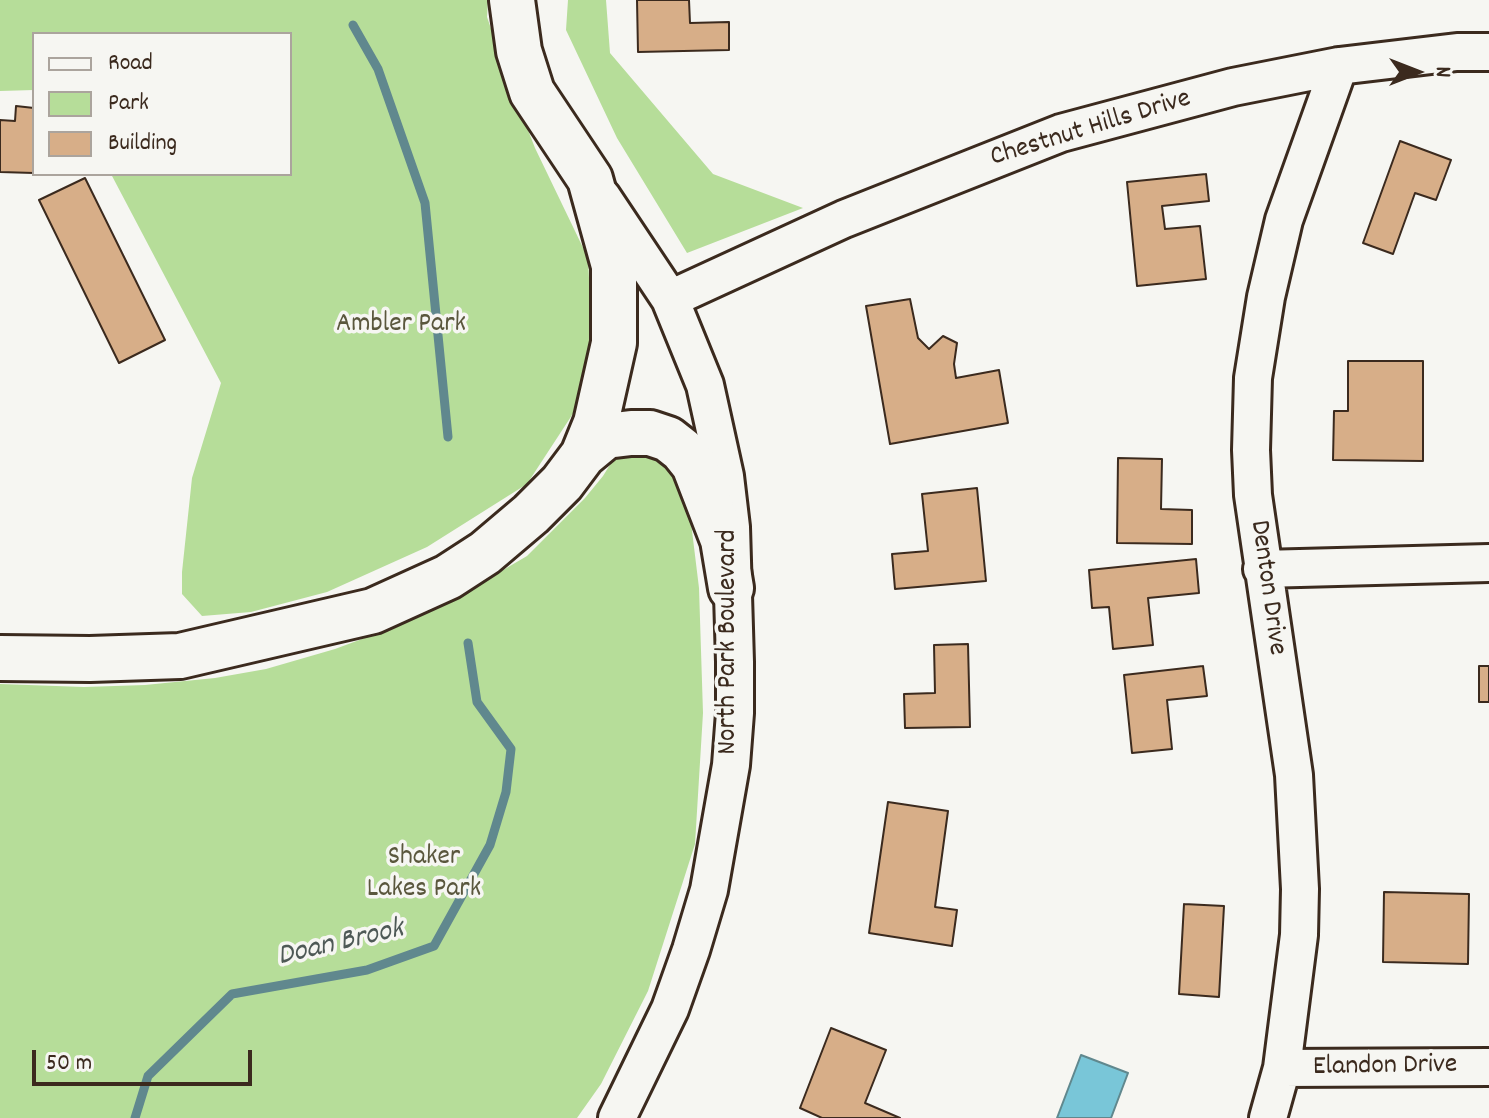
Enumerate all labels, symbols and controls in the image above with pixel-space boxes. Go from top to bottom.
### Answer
legend [32,32,292,176]
north arrow [1377,32,1457,112]
text: Road [108,47,153,81]
text: N [1426,67,1457,77]
street label: Chestnut Hills Drive [987,84,1195,176]
text: Park [108,87,149,121]
text: Building [108,127,177,161]
park label: Ambler Park [336,309,466,343]
street label: Denton Drive [1240,518,1292,658]
street label: North Park Boulevard [713,529,747,755]
park label: Shaker Lakes Park [367,842,481,908]
water label: Doan Brook [275,913,407,977]
scale bar [36,1034,256,1084]
text: 50 m [46,1047,92,1081]
street label: Elandon Drive [1313,1050,1457,1086]

